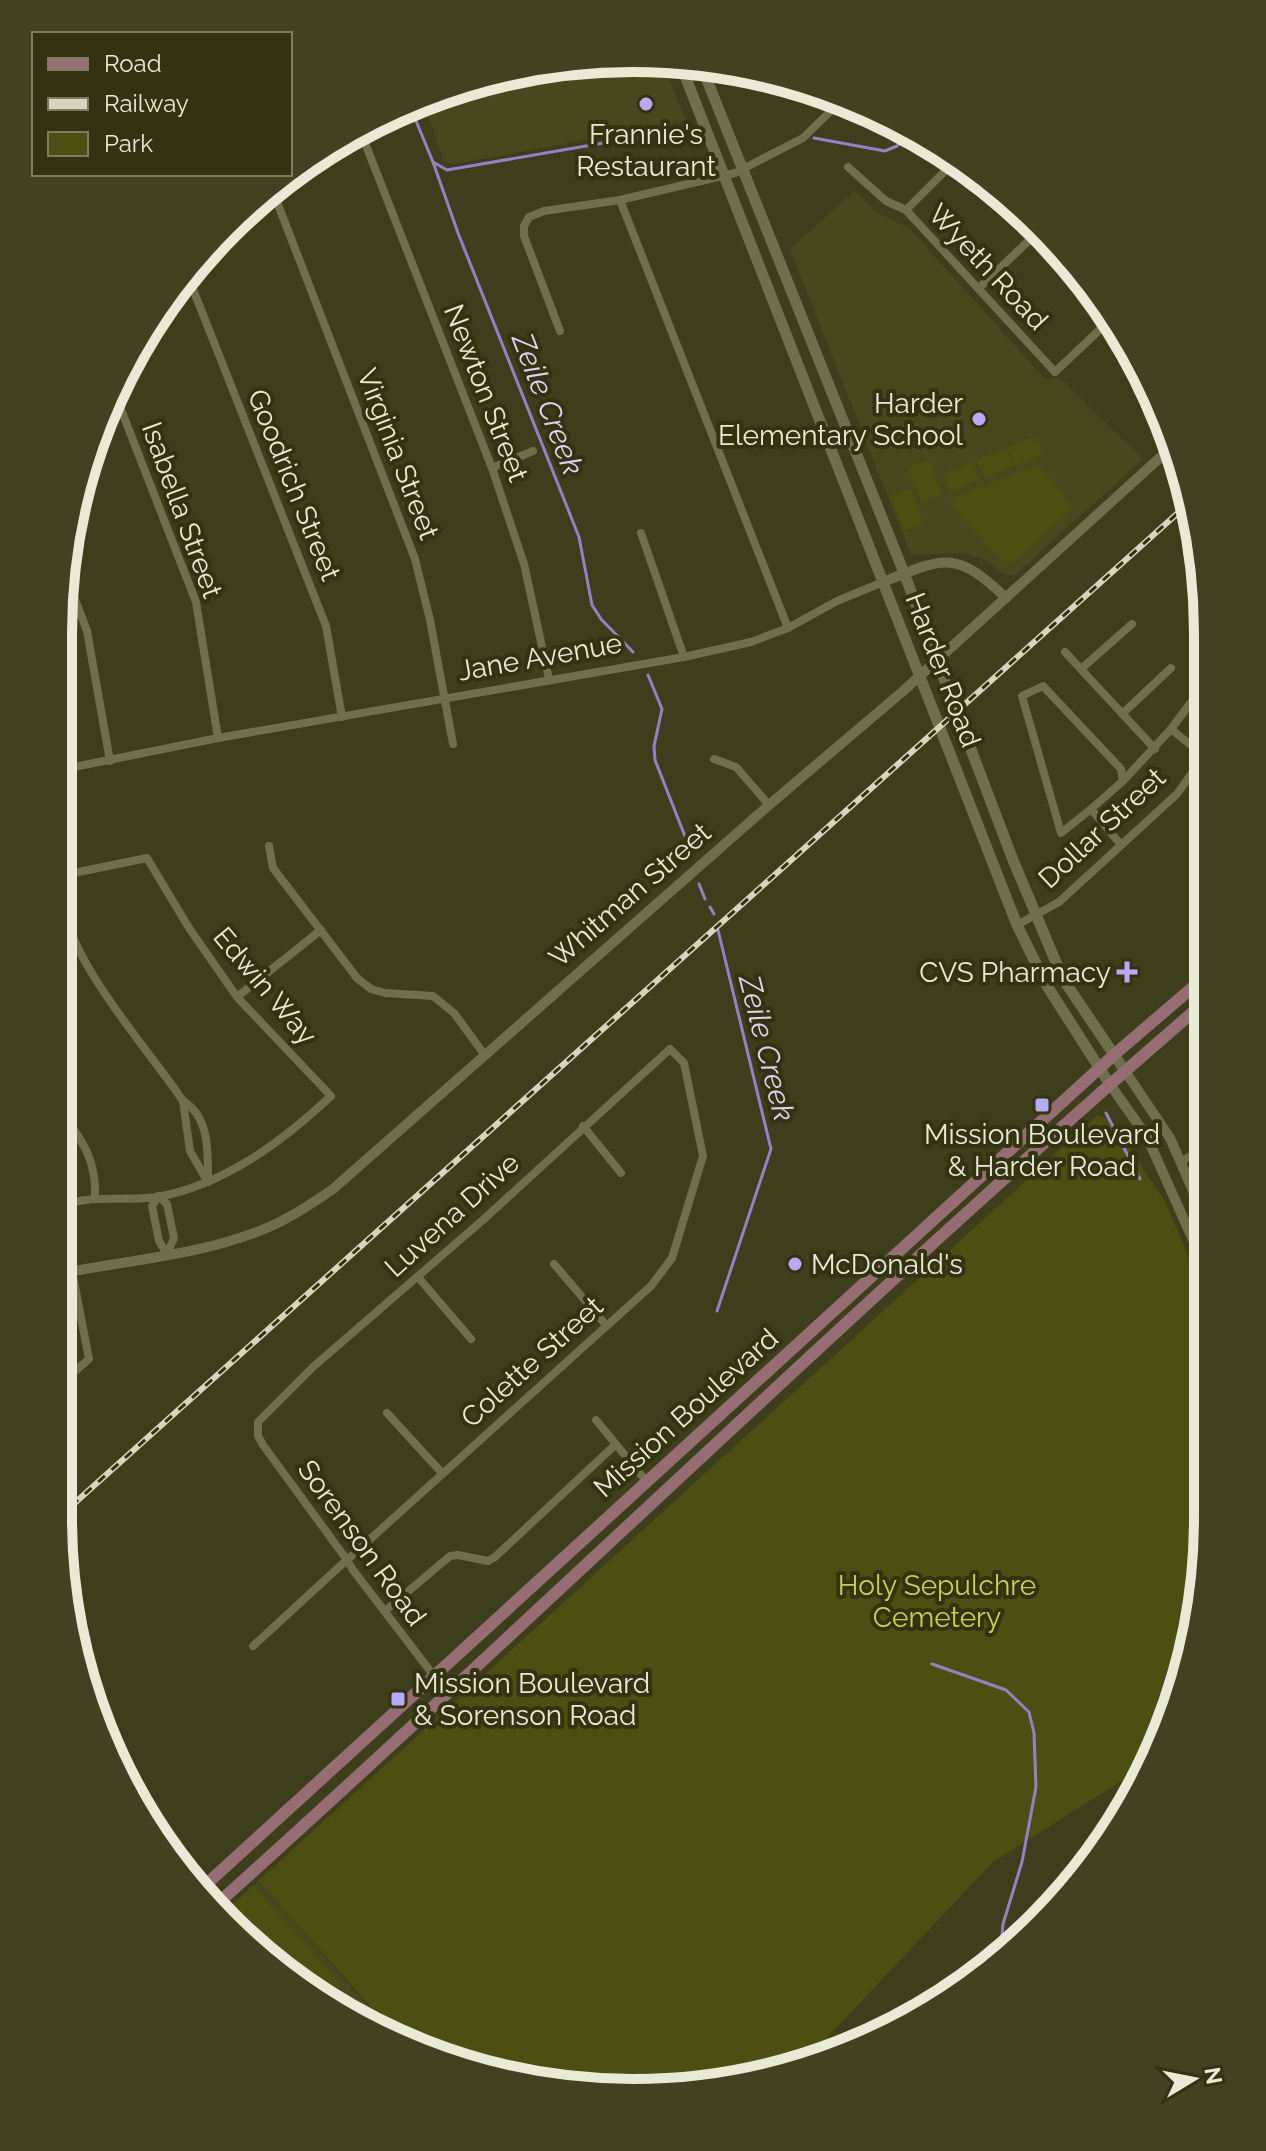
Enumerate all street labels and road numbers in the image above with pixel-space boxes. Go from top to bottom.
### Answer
street label: Wyeth Road [921,197,1055,337]
street label: Newton Street [437,300,535,487]
street label: Virginia Street [350,364,446,545]
street label: Goodrich Street [241,385,348,586]
street label: Isabella Street [135,418,229,603]
street label: Harder Road [898,588,988,752]
street label: Jane Avenue [456,626,624,688]
street label: Dollar Street [1032,761,1173,895]
street label: Whitman Street [543,815,718,974]
street label: Edwin Way [206,921,324,1051]
street label: Luvena Drive [378,1146,526,1284]
street label: Colette Street [454,1289,610,1434]
street label: Mission Boulevard [587,1322,785,1504]
street label: Sorenson Road [291,1454,433,1632]

